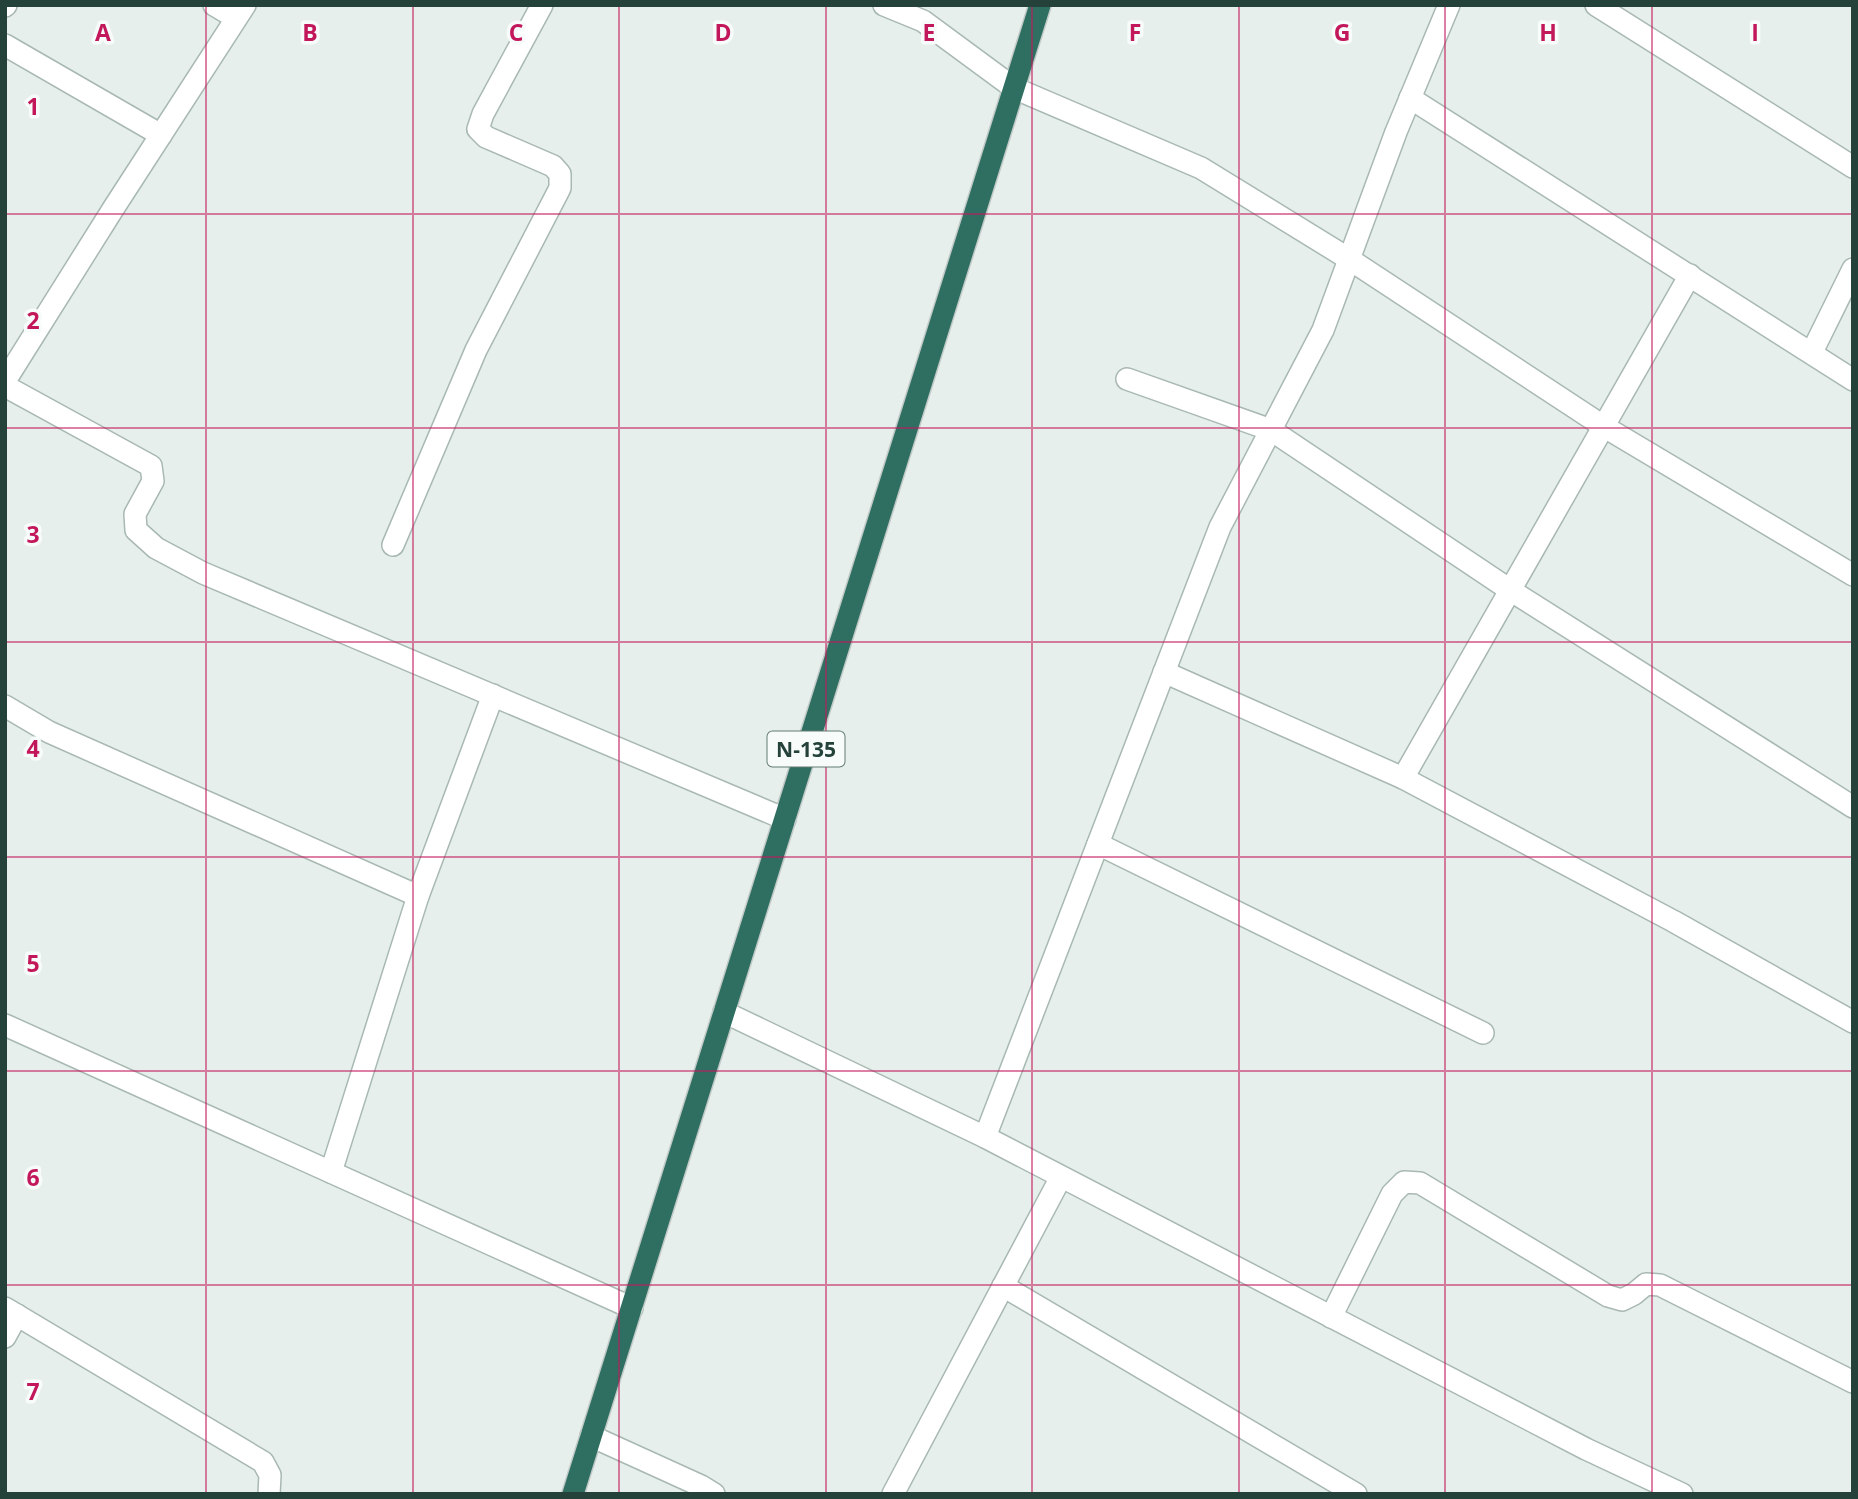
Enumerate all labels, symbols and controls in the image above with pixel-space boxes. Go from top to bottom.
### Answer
text: A [95,16,111,48]
text: B [302,16,318,48]
text: C [509,16,523,48]
text: D [714,16,732,48]
text: E [923,16,935,48]
text: F [1129,16,1141,48]
text: G [1334,16,1350,48]
text: H [1539,16,1557,48]
text: I [1751,16,1759,48]
text: 1 [26,90,40,122]
text: 2 [26,304,40,336]
text: 3 [26,518,40,550]
text: 4 [26,732,40,764]
road number: N-135 [768,732,844,766]
text: 5 [26,947,40,979]
text: 6 [26,1161,40,1193]
text: 7 [26,1375,40,1407]

